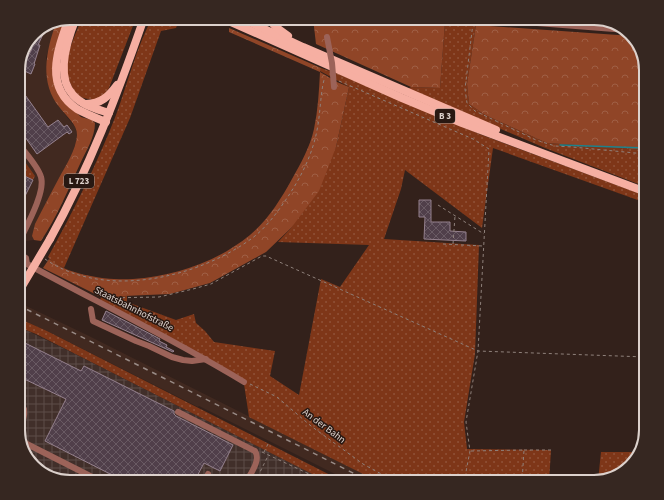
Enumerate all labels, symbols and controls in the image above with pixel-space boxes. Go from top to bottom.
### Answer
road number: B 3 [435,109,455,123]
road number: L 723 [64,174,94,188]
street label: Staatsbahnhofstraße [92,283,176,335]
street label: An der Bahn [300,405,348,447]

